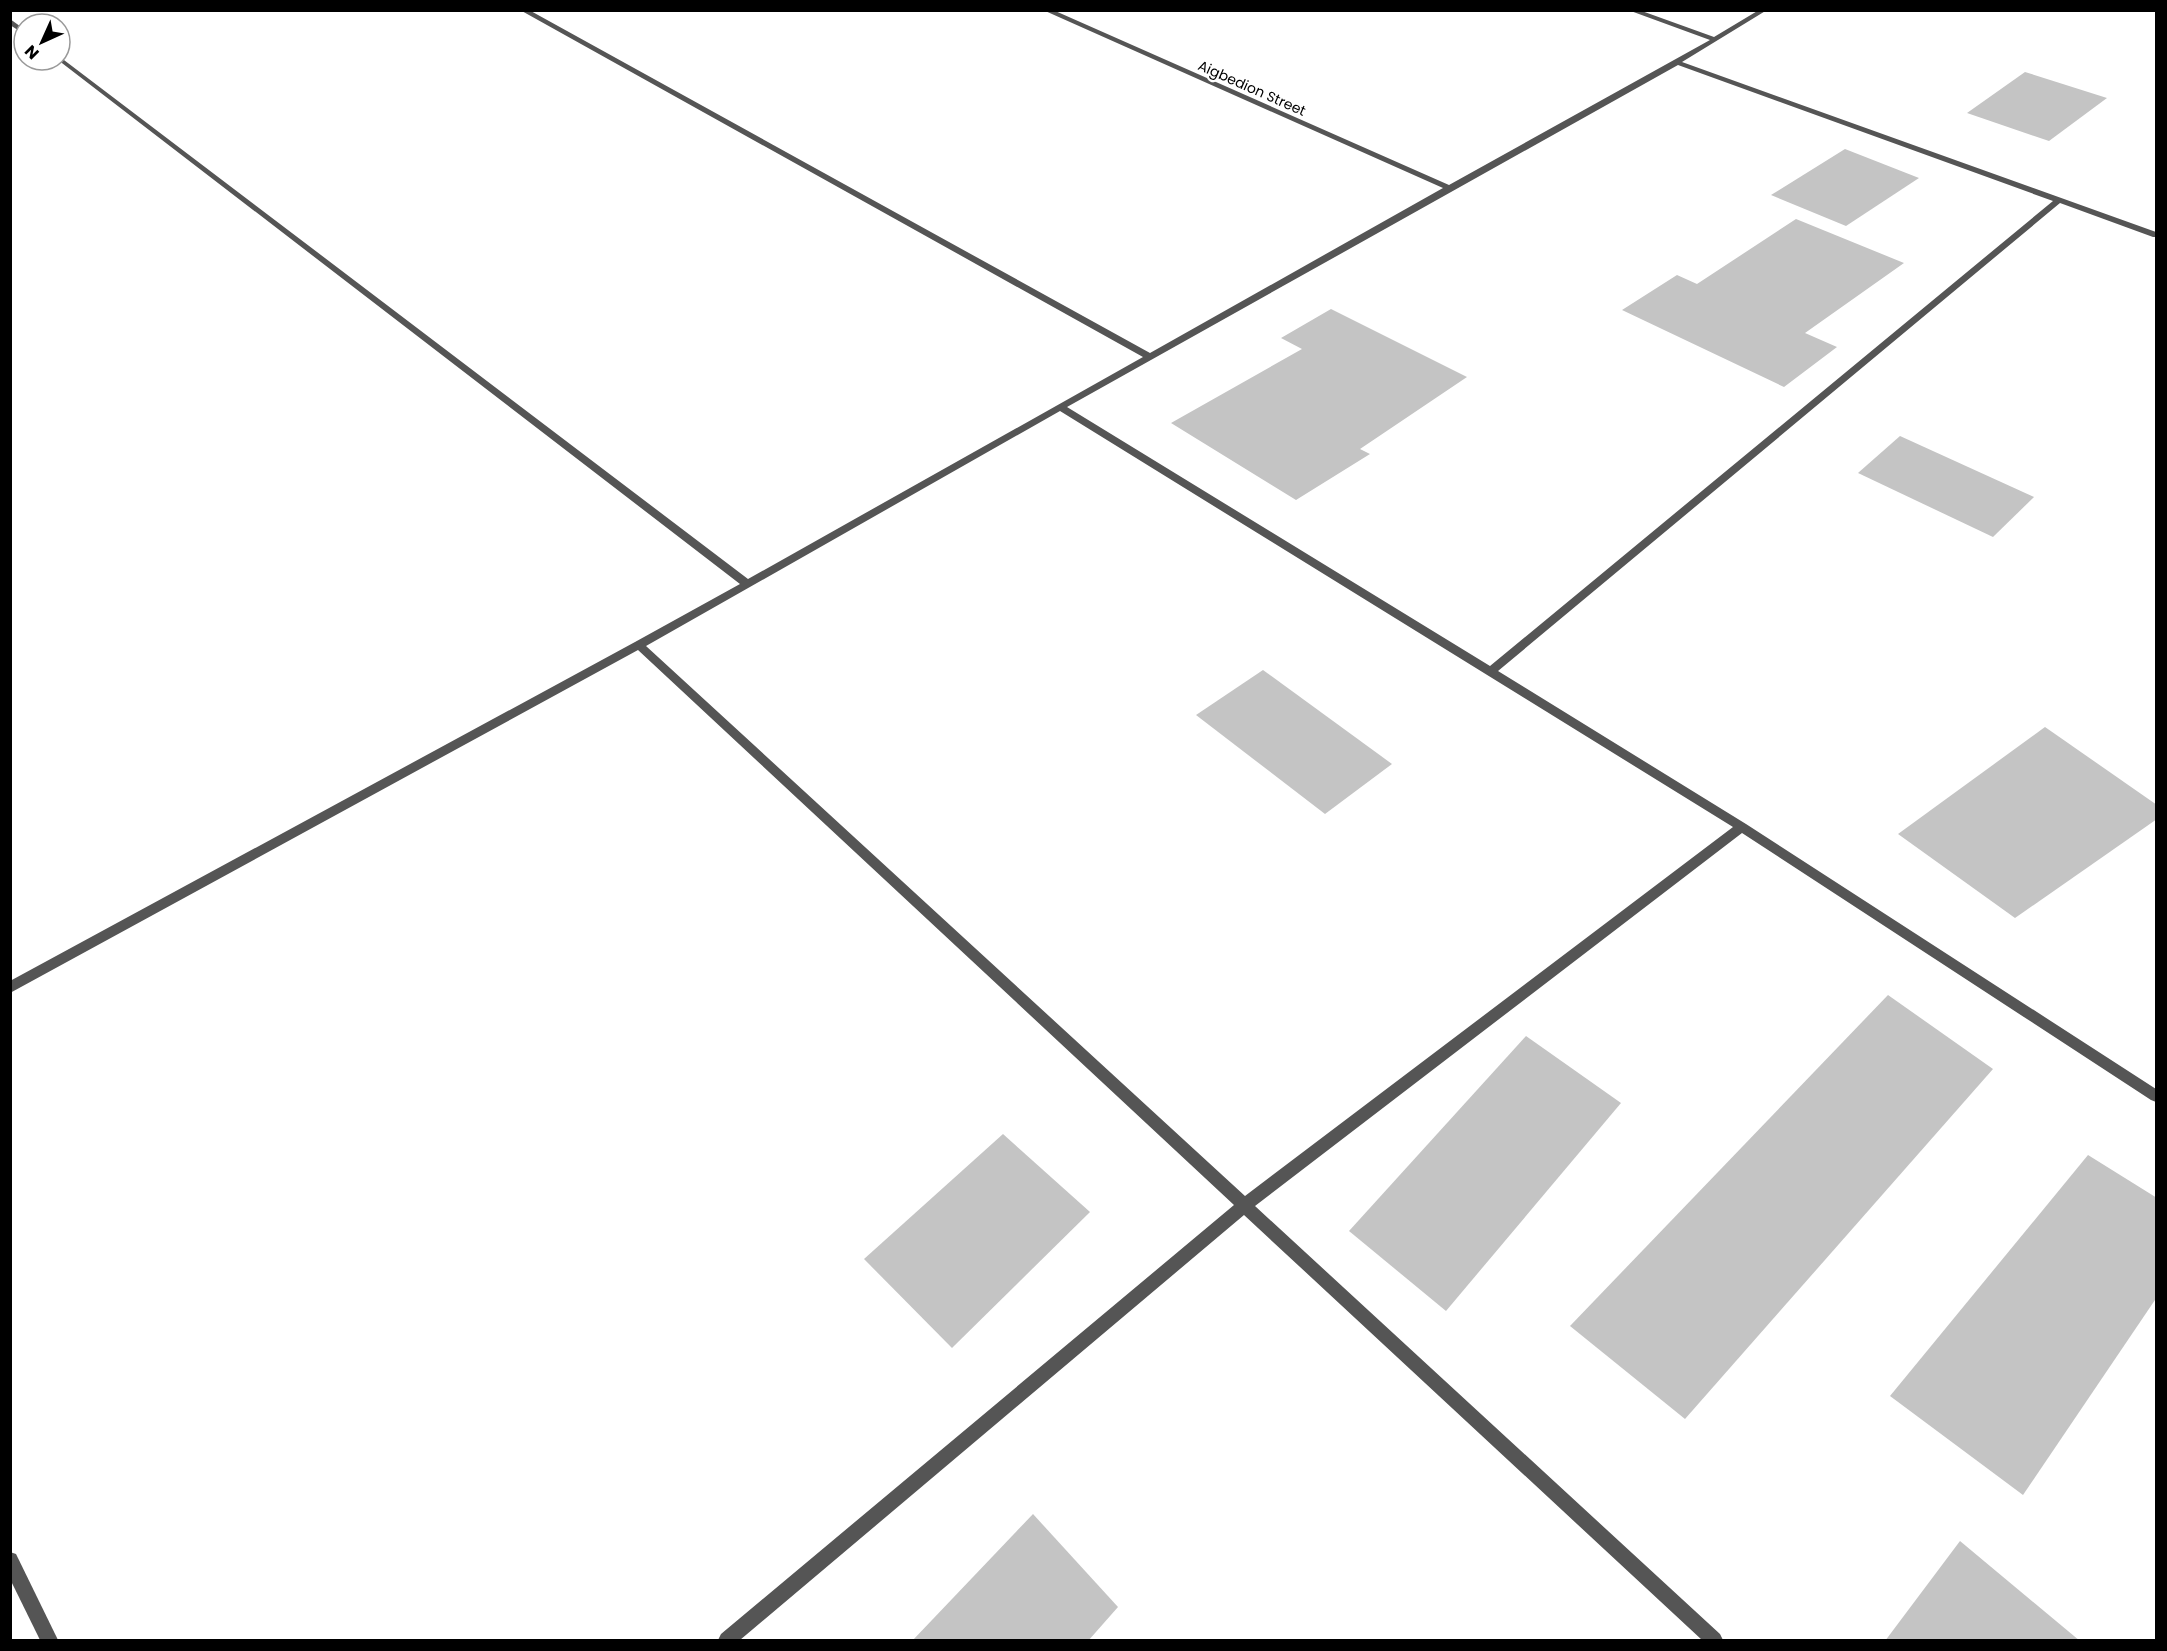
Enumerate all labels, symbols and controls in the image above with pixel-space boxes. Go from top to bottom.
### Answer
north arrow [12,12,72,72]
text: N [19,40,44,65]
street label: Aigbedion Street [1195,55,1309,121]

